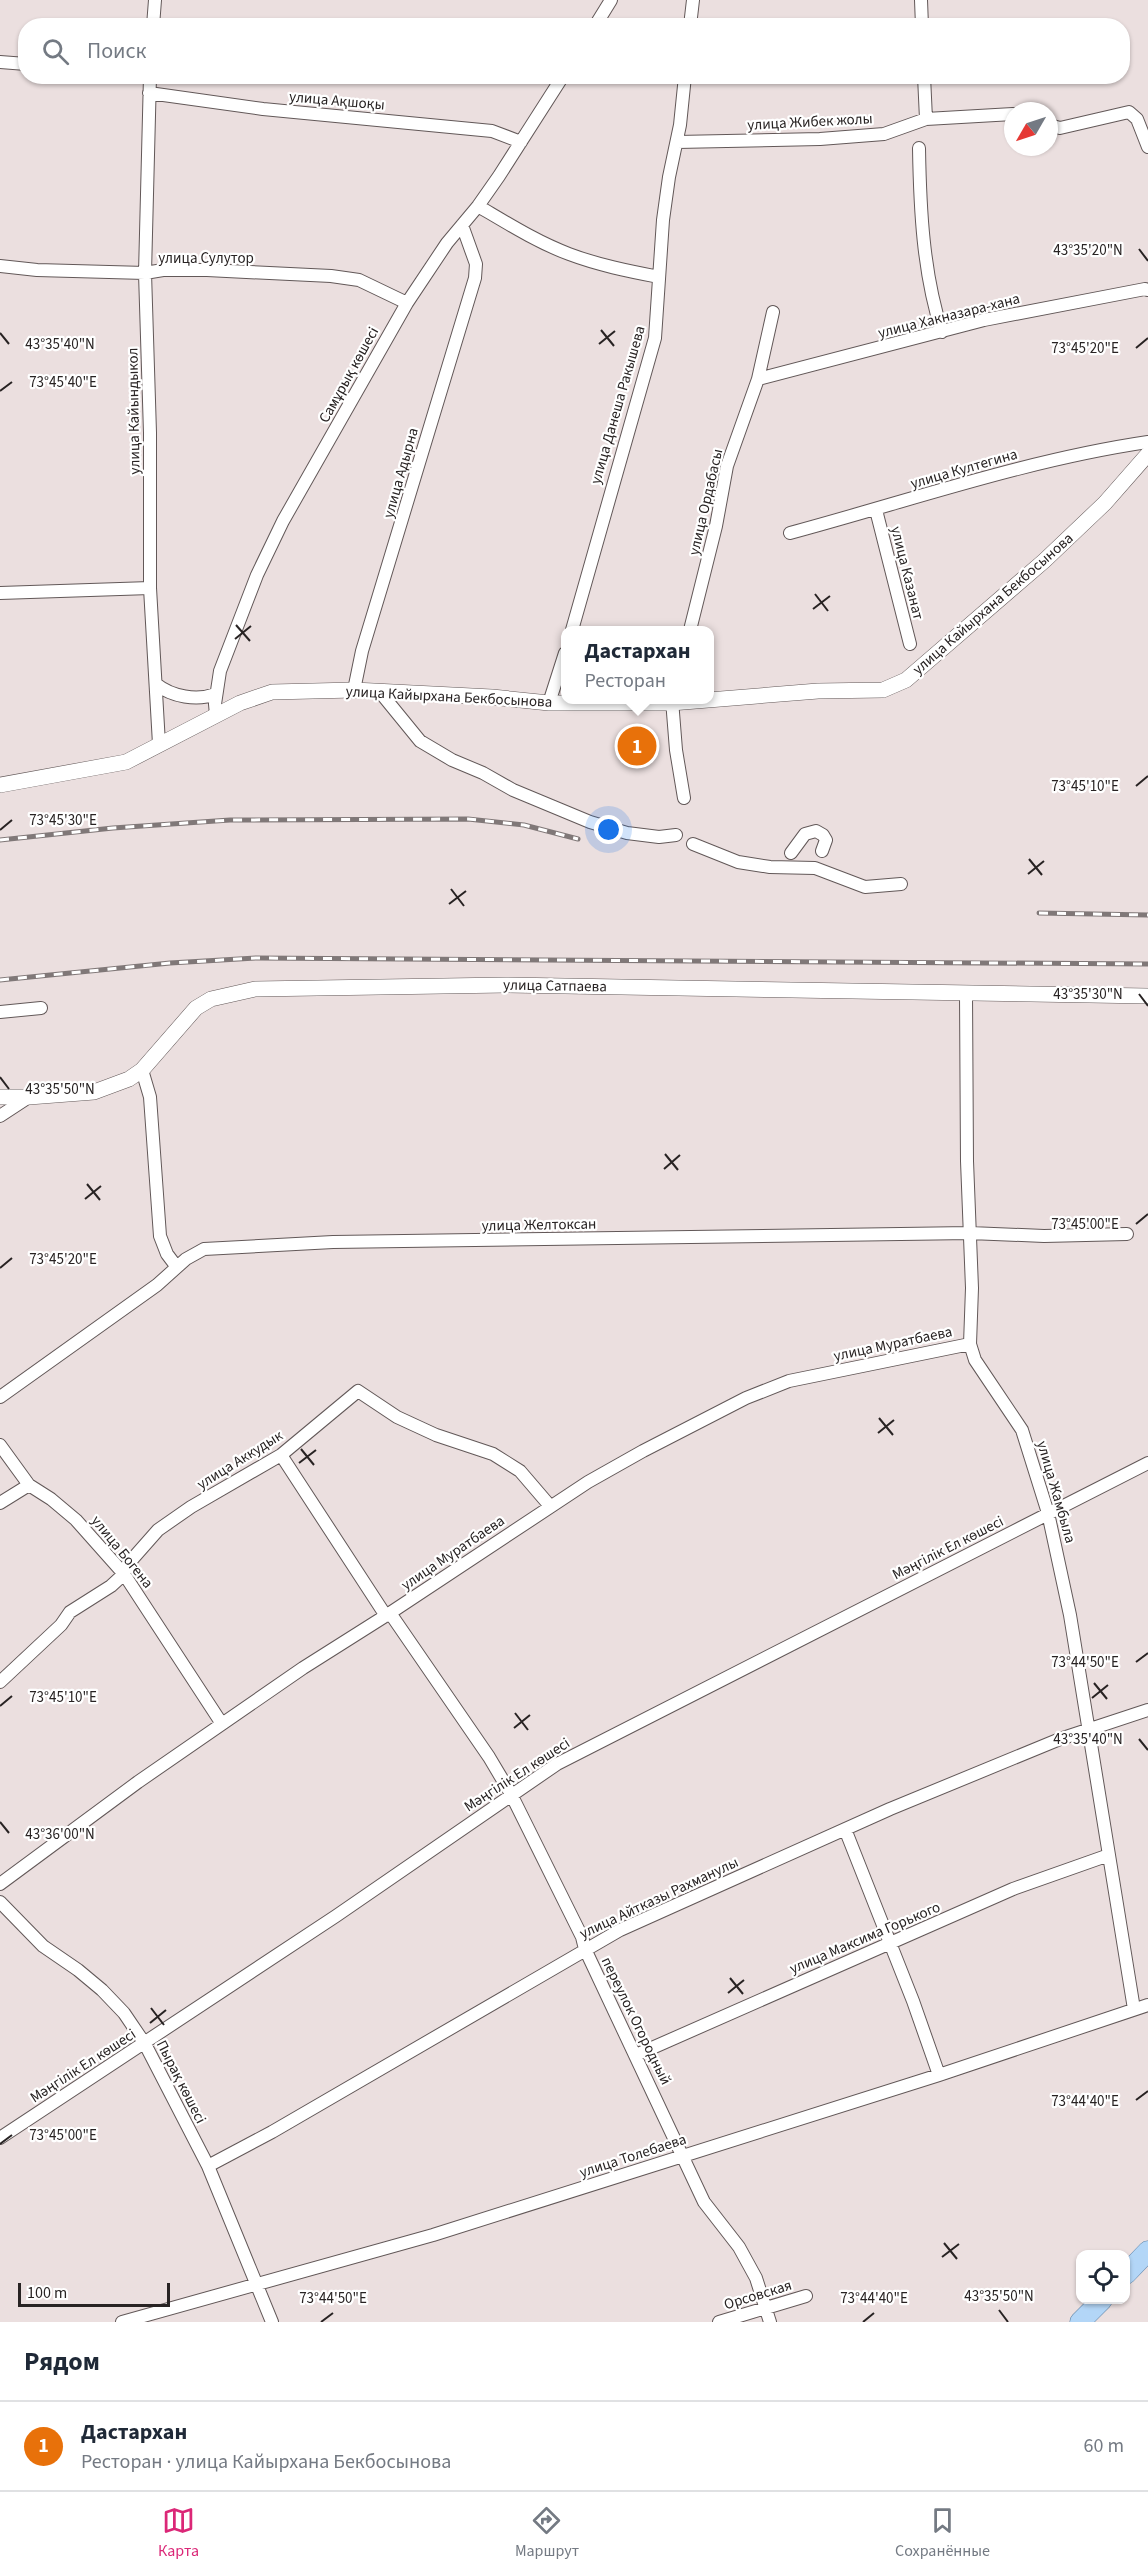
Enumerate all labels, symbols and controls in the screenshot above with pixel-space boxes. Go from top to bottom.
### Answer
search box [18,18,1130,84]
icon: search [39,35,72,68]
text: Поиск [87,35,146,67]
street label: улица Ақшоқы [288,86,386,116]
north arrow [1004,102,1058,156]
street label: улица Жибек жолы [747,108,873,136]
text: 43°35'20"N [1053,240,1123,261]
street label: улица Сулутор [158,248,254,269]
street label: улица Хакназара-хана [876,288,1022,344]
street label: Самұрық көшесі [314,323,384,427]
street label: улица Данеша Ракышева [585,323,651,487]
text: 43°35'40"N [25,334,95,355]
text: 73°45'20"E [1051,338,1119,359]
street label: улица Кайындыкол [122,347,146,475]
text: 73°45'40"E [29,372,97,393]
street label: улица Адырна [378,425,424,521]
street label: улица Култегина [908,444,1020,494]
street label: улица Ордабасы [684,447,728,557]
street label: улица Казанат [885,524,929,622]
street label: улица Кайырхана Бекбосынова [908,528,1078,680]
popup [561,626,714,704]
text: Дастархан [584,635,691,667]
text: Ресторан [584,667,666,695]
street label: улица Кайырхана Бекбосынова [345,681,553,713]
pin: 1 [618,724,656,768]
text: 73°45'10"E [1051,776,1119,797]
text: 73°45'30"E [29,810,97,831]
your location [594,815,623,844]
street label: улица Сатпаева [503,975,607,997]
text: 43°35'30"N [1053,984,1123,1005]
text: 43°35'50"N [25,1079,95,1100]
street label: улица Желтоксан [481,1214,597,1236]
text: 73°45'00"E [1051,1214,1119,1235]
text: 73°45'20"E [29,1249,97,1270]
street label: улица Муратбаева [832,1321,954,1367]
street label: улица Аккудык [193,1425,287,1495]
street label: улица Жамбыла [1031,1438,1081,1546]
street label: улица Богена [86,1511,158,1593]
street label: улица Муратбаева [397,1511,509,1595]
street label: Мәңгілік Ел көшесі [889,1511,1007,1585]
text: 73°44'50"E [1051,1652,1119,1673]
text: 73°45'10"E [29,1687,97,1708]
text: 43°35'40"N [1053,1729,1123,1750]
street label: Мәңгілік Ел көшесі [460,1733,574,1817]
text: 43°36'00"N [25,1824,95,1845]
street label: улица Айтказы Рахманулы [576,1852,742,1944]
street label: улица Максима Горького [786,1897,944,1979]
street label: переулок Огородный [596,1953,676,2089]
street label: Мәңгілік Ел көшесі [26,2024,140,2108]
street label: Пырақ көшесі [151,2037,211,2127]
text: 73°44'40"E [1051,2091,1119,2112]
text: 73°45'00"E [29,2125,97,2146]
street label: улица Толебаева [577,2129,689,2183]
map controls [1076,2250,1130,2304]
button: locate [1076,2250,1130,2304]
street label: Орсовская [721,2275,795,2315]
scale bar [18,2280,170,2308]
text: 100 m [27,2282,67,2304]
text: 43°35'50"N [964,2286,1034,2307]
text: 73°44'50"E [299,2288,367,2309]
text: 73°44'40"E [840,2288,908,2309]
text: Рядом [24,2343,100,2380]
text: Дастархан [81,2416,187,2448]
text: 1 [38,2432,49,2460]
text: 60 m [1084,2432,1124,2460]
text: Ресторан · улица Кайырхана Бекбосынова [81,2448,451,2476]
tab: Карта [158,2504,199,2562]
tab: Маршрут [515,2504,579,2562]
tab: Сохранённые [895,2504,990,2562]

